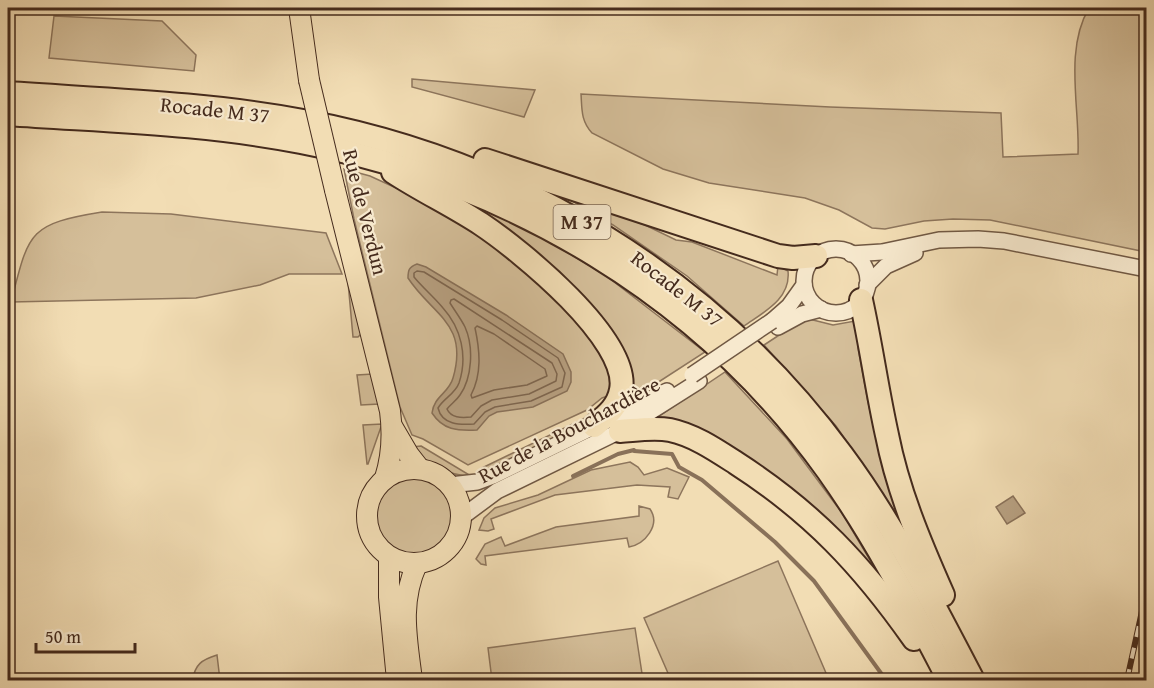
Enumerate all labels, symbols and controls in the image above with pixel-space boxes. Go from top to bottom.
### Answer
street label: Rocade M 37 [159,88,271,131]
street label: Rue de Verdun [335,146,396,278]
road number: M 37 [554,205,610,239]
street label: Rocade M 37 [625,243,730,335]
street label: Rue de la Bouchardière [472,368,665,491]
scale bar [36,616,135,654]
text: 50 m [45,623,81,650]

